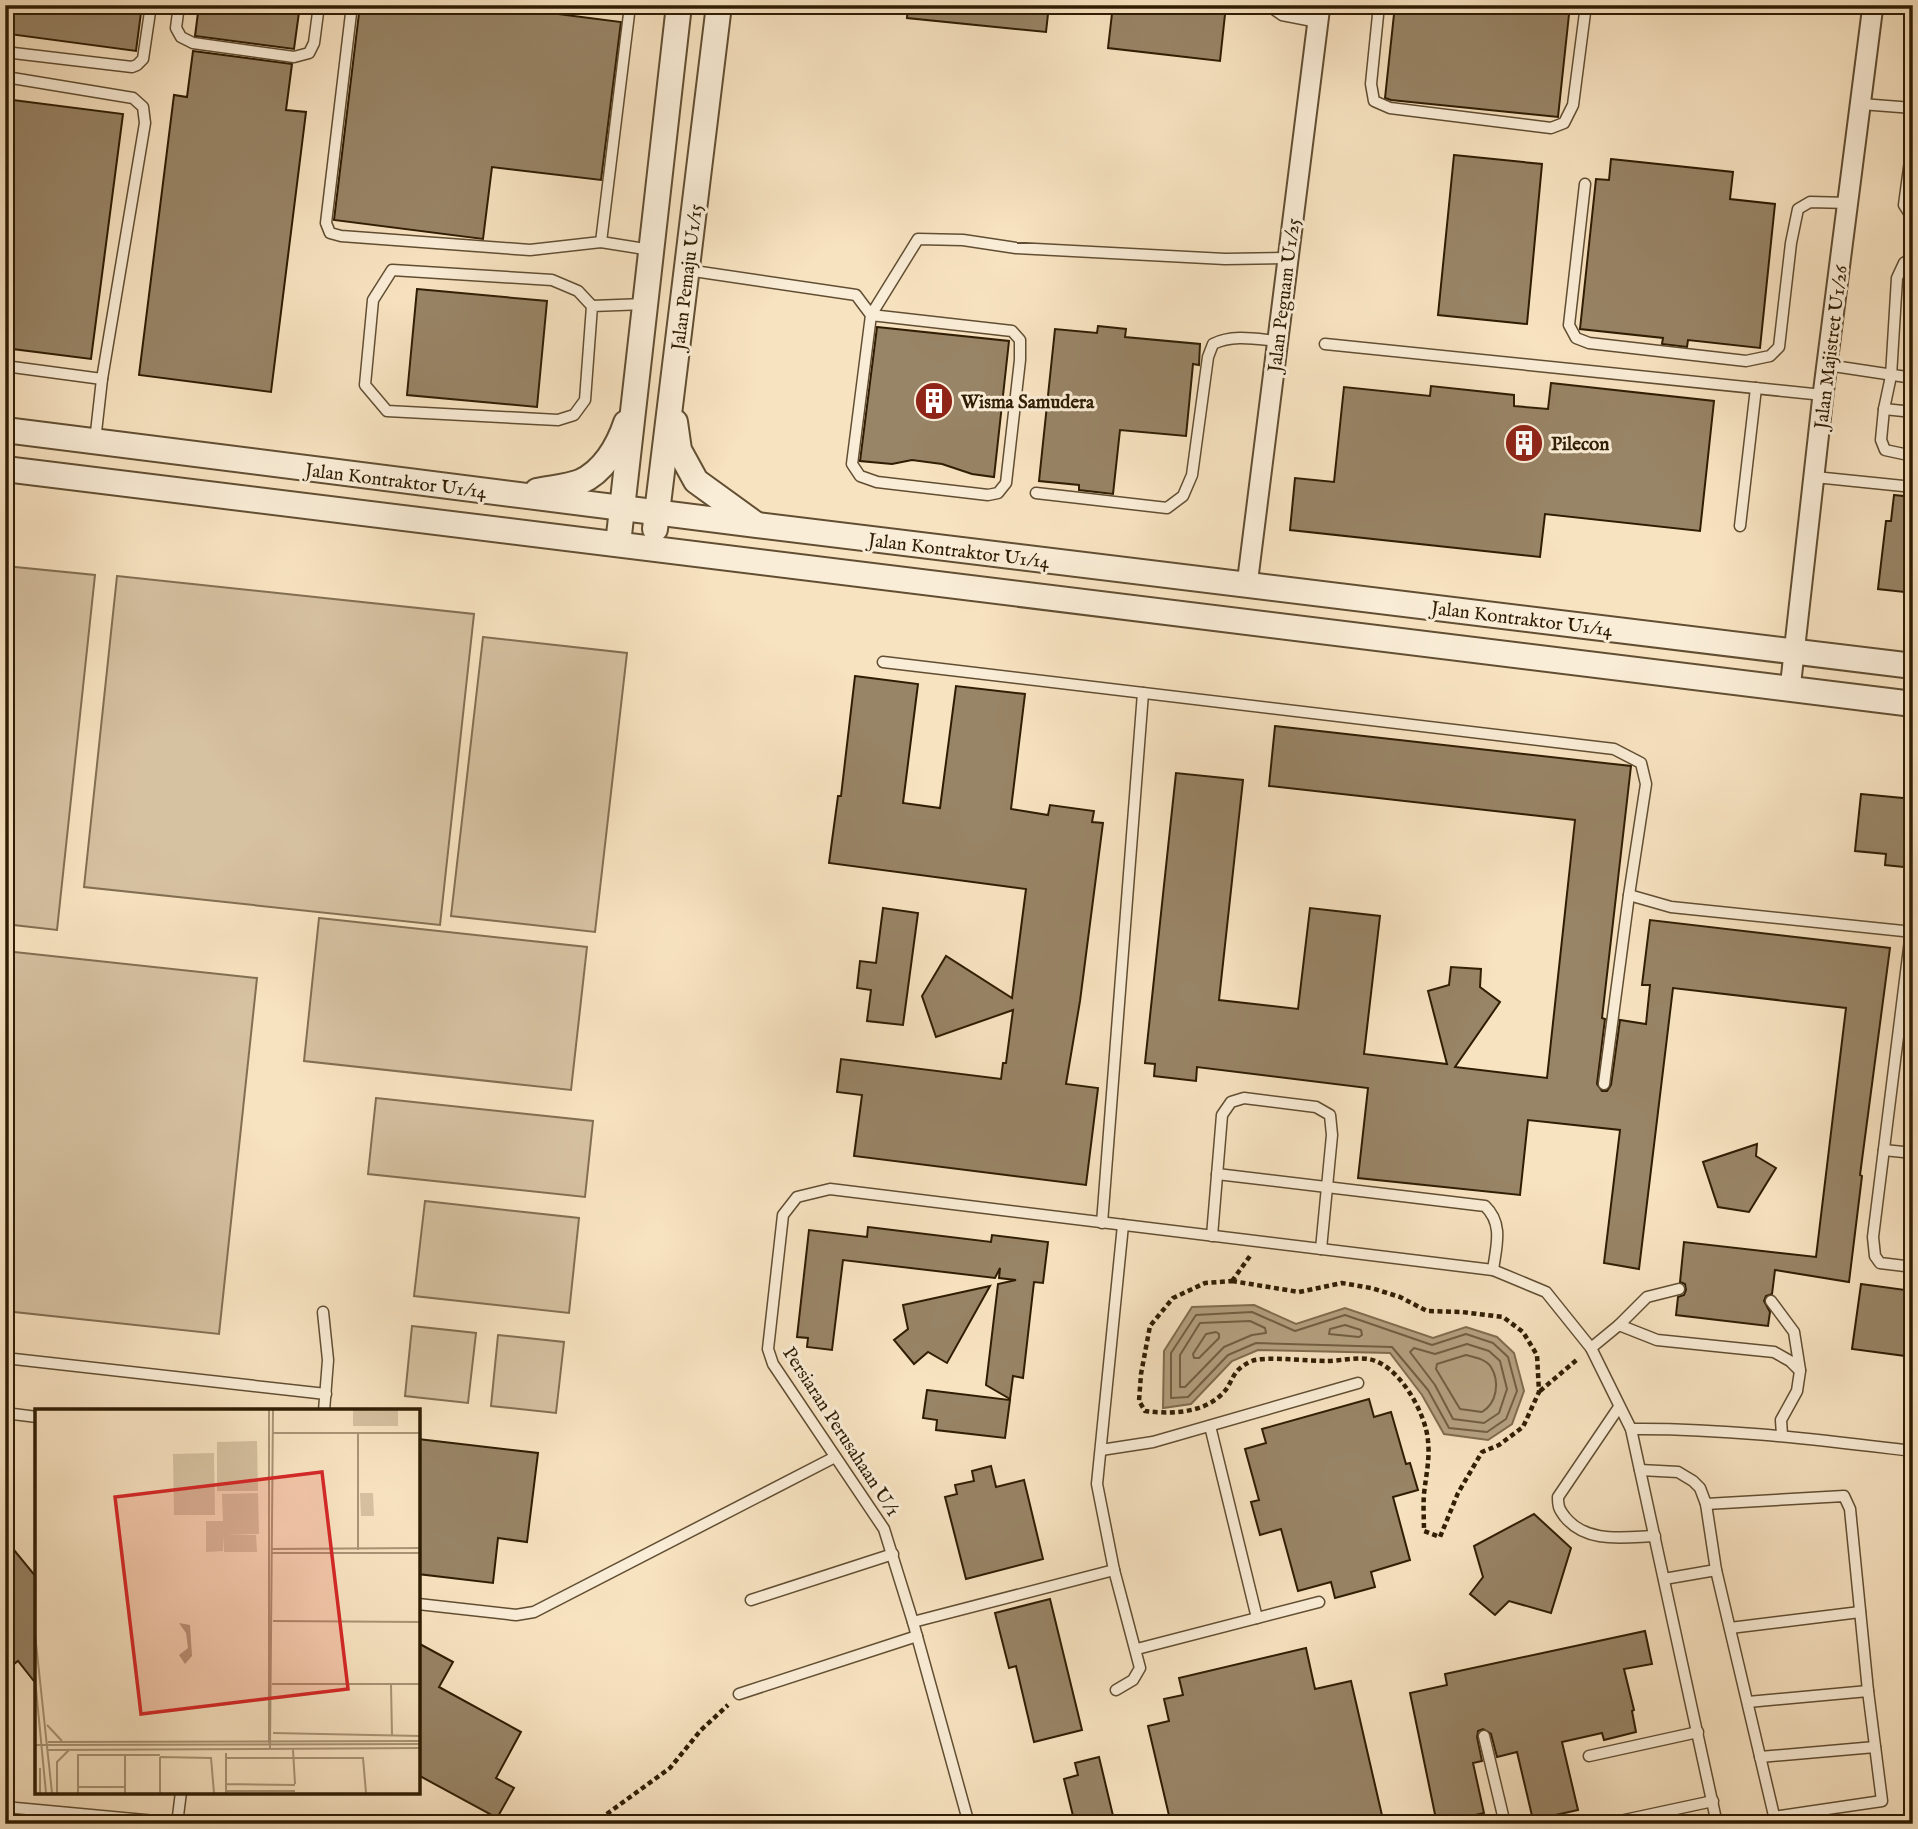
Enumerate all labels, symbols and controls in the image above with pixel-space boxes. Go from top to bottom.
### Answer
street label: Jalan Pemaju U1/15 [667,202,709,354]
street label: Jalan Peguam U1/25 [1263,217,1306,376]
street label: Jalan Majistret U1/26 [1810,263,1854,432]
building icon: Wisma Samudera [913,380,955,422]
place label: Wisma Samudera [960,391,1095,415]
building icon: Pilecon [1503,422,1545,464]
place label: Pilecon [1551,433,1609,457]
street label: Jalan Kontraktor U1/14 [302,459,489,505]
street label: Jalan Kontraktor U1/14 [865,529,1052,575]
street label: Jalan Kontraktor U1/14 [1428,597,1615,643]
street label: Persiaran Perusahaan U/1 [776,1343,904,1521]
inset map [35,1409,420,1794]

